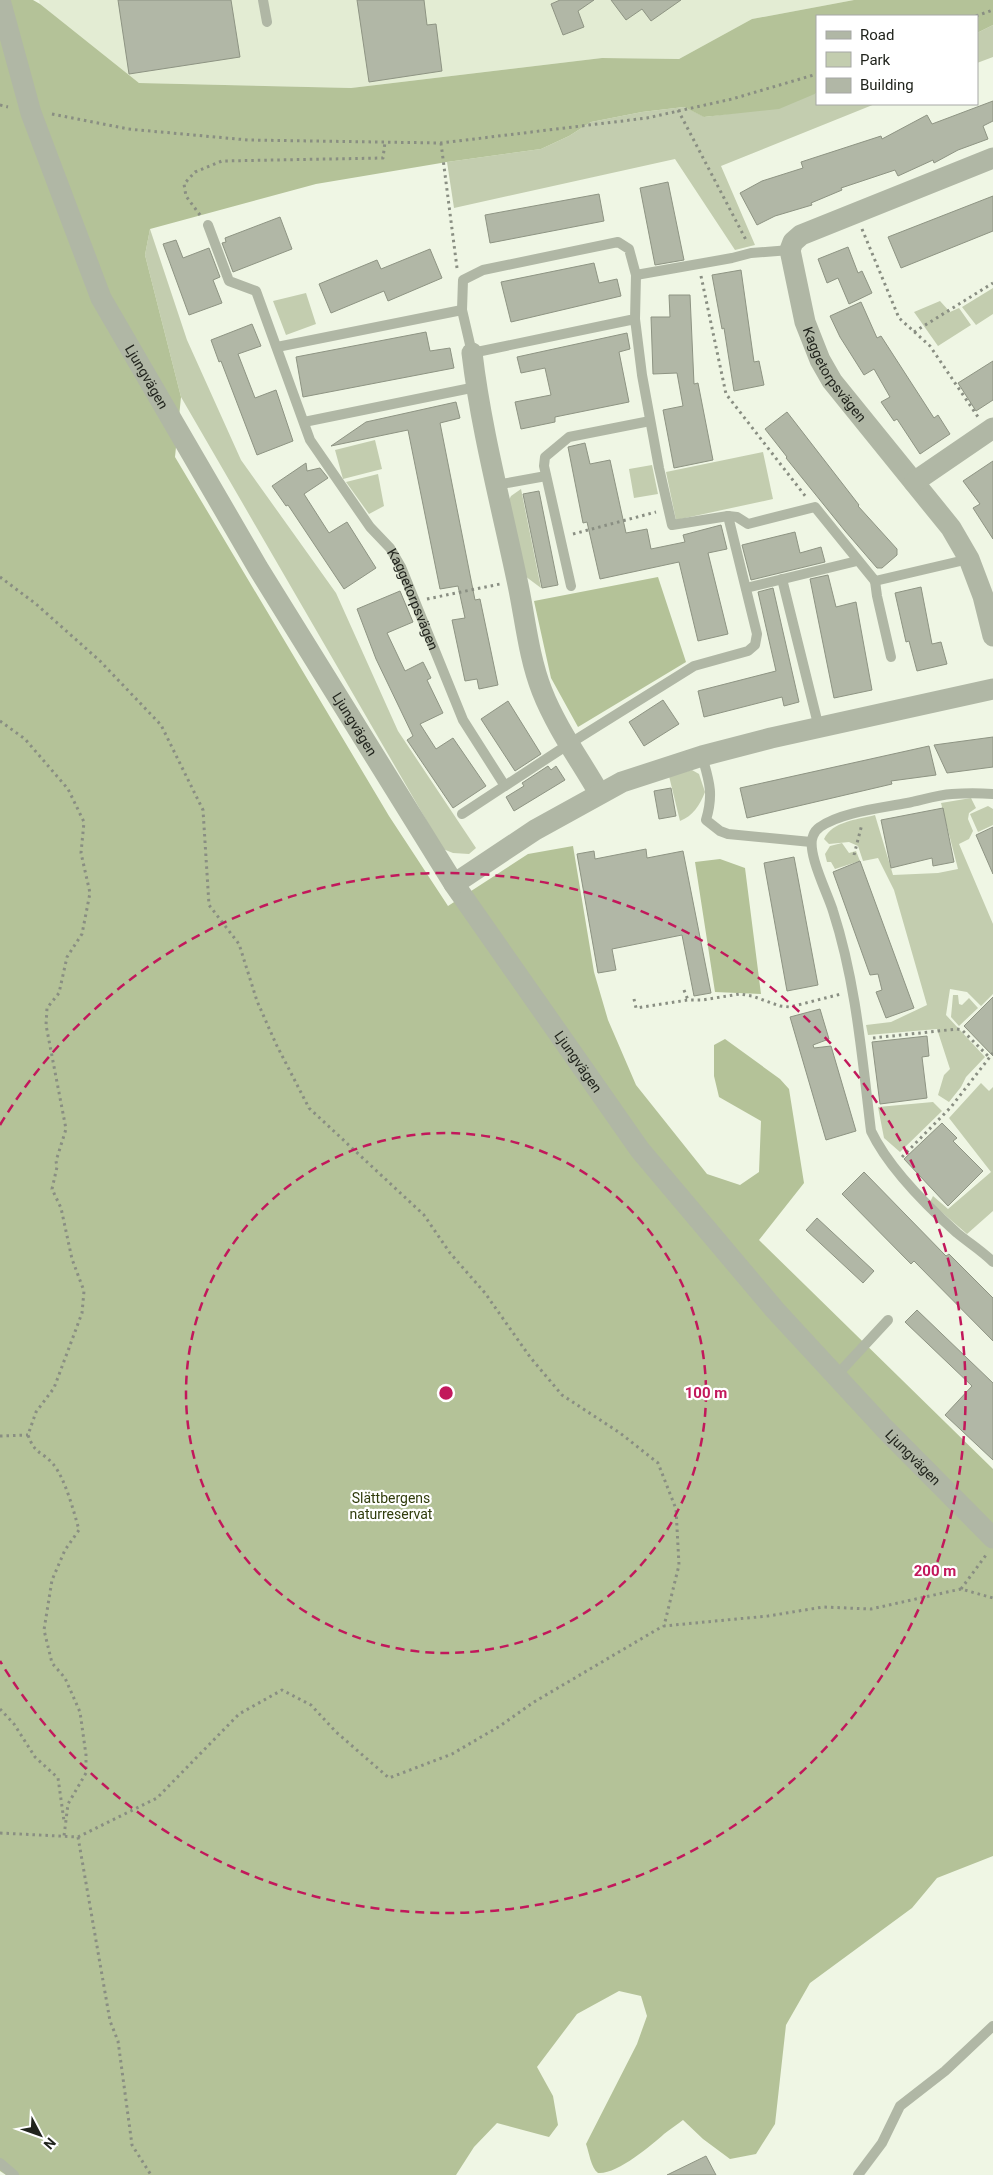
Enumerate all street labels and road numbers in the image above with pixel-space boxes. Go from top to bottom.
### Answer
street label: Kaggetorpsvägen [800,324,870,425]
street label: Ljungvägen [122,342,172,412]
street label: Kaggetorpsvägen [384,545,442,652]
street label: Ljungvägen [329,689,380,759]
street label: Ljungvägen [551,1028,605,1096]
street label: Ljungvägen [882,1426,944,1488]

